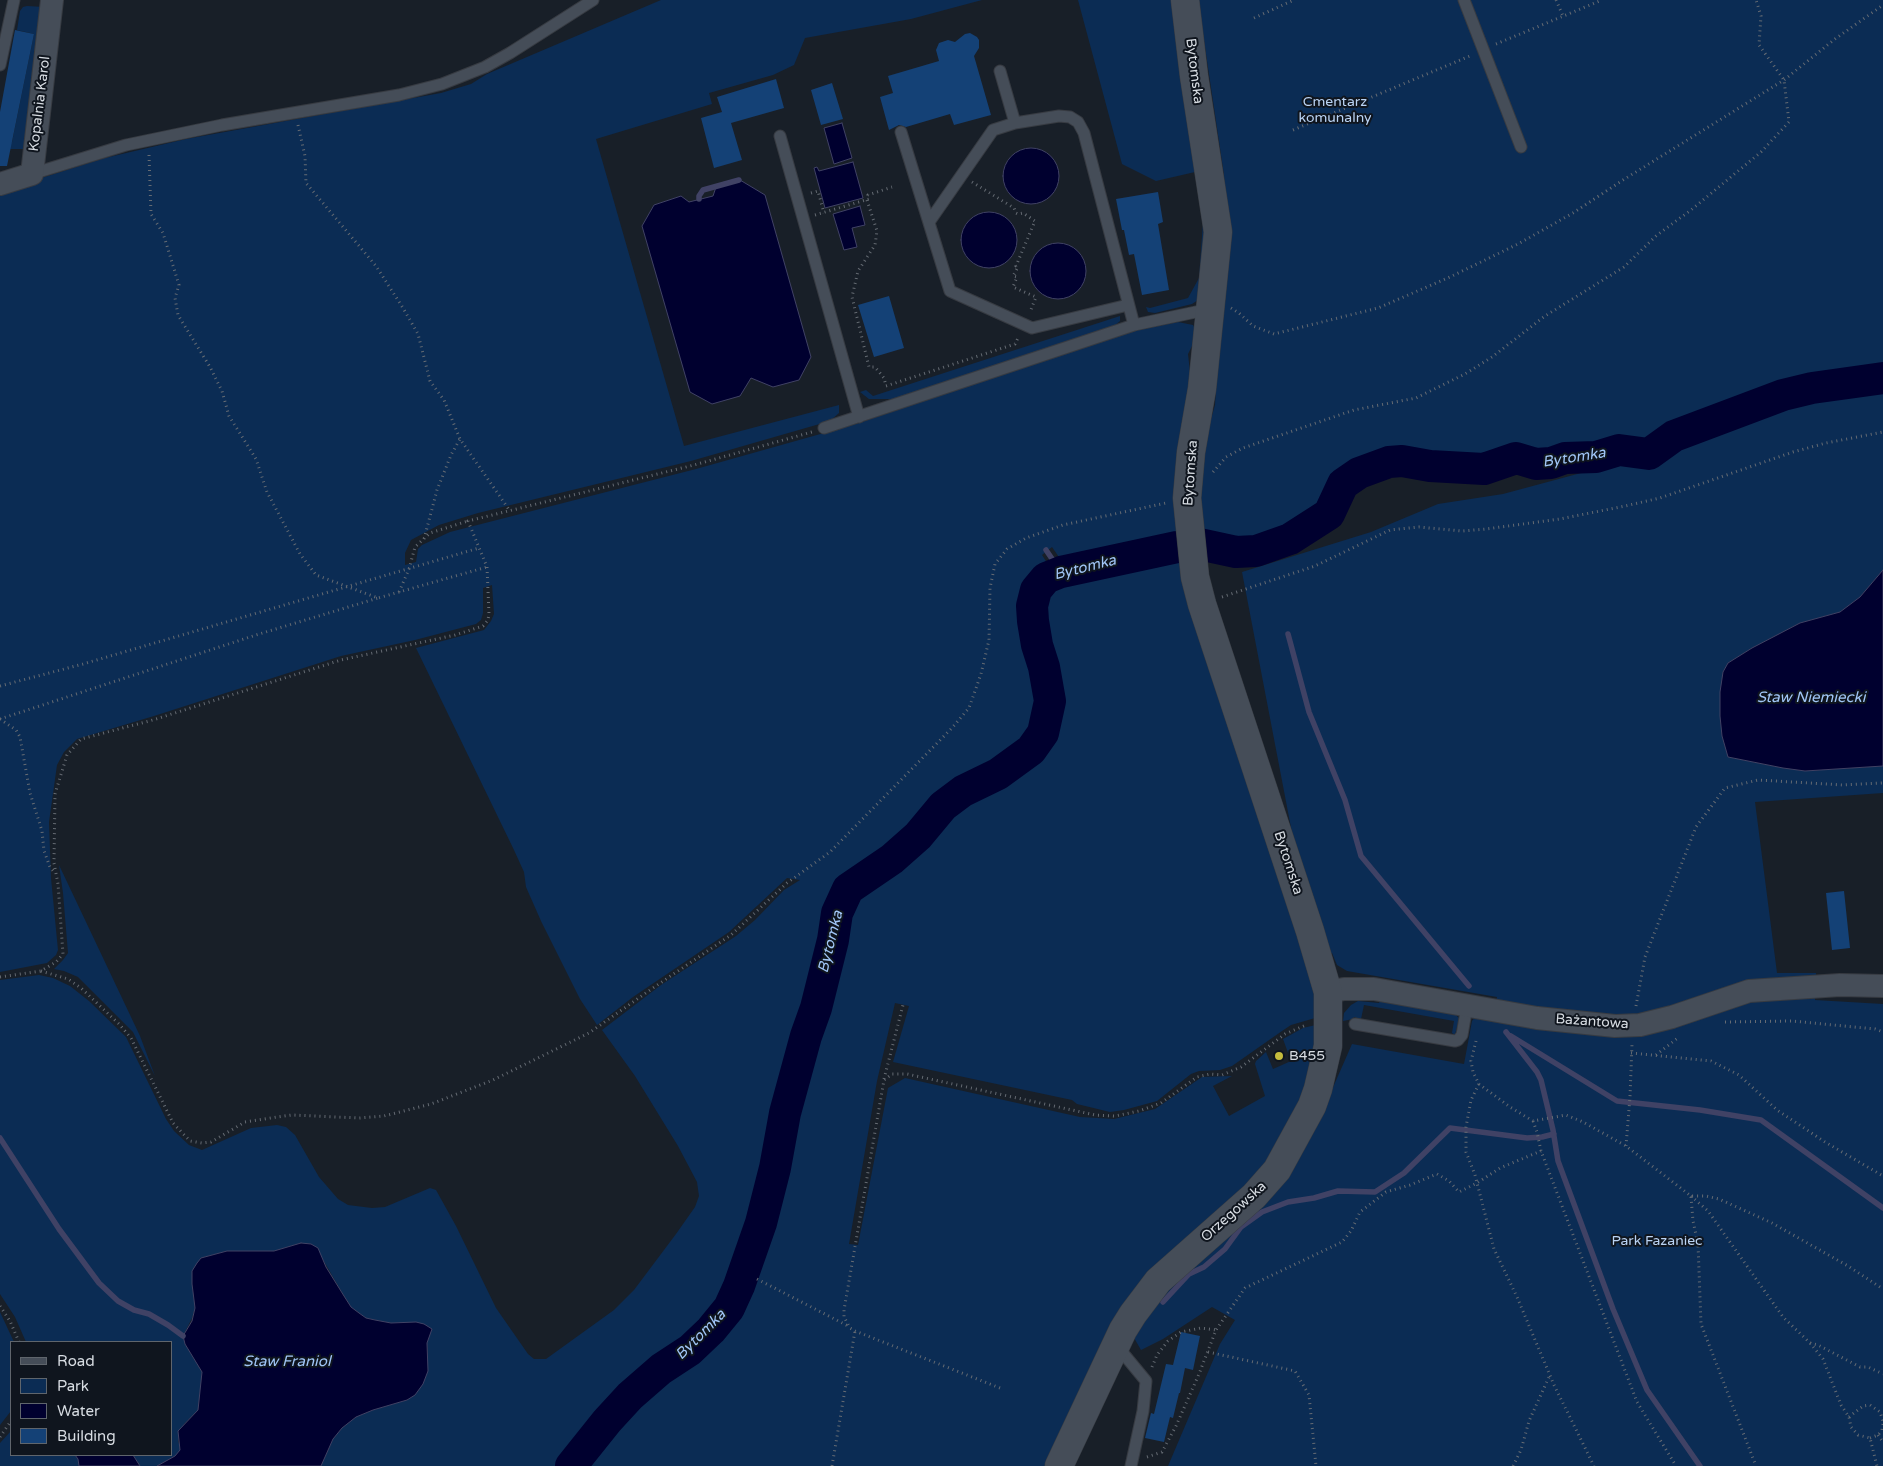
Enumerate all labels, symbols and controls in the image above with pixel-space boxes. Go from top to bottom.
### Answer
street label: Bytomska [1182,37,1206,105]
street label: Kopalnia Karol [26,55,54,153]
park label: Cmentarz komunalny [1298,94,1372,126]
street label: Bytomska [1180,439,1202,507]
water label: Bytomka [1541,444,1607,472]
water label: Bytomka [1052,552,1118,584]
water label: Staw Niemiecki [1757,689,1865,707]
street label: Bytomska [1270,829,1306,897]
water label: Bytomka [815,909,847,975]
street label: Bażantowa [1555,1011,1629,1033]
place label: B455 [1289,1048,1325,1064]
marker: B455 [1273,1050,1285,1062]
street label: Orzegowska [1198,1178,1270,1246]
park label: Park Fazaniec [1611,1233,1703,1249]
water label: Bytomka [672,1306,730,1364]
legend [10,1341,172,1456]
text: Road [57,1352,95,1370]
water label: Staw Franiol [243,1353,331,1371]
text: Park [57,1377,89,1395]
text: Water [57,1402,100,1420]
text: Building [57,1427,116,1445]

